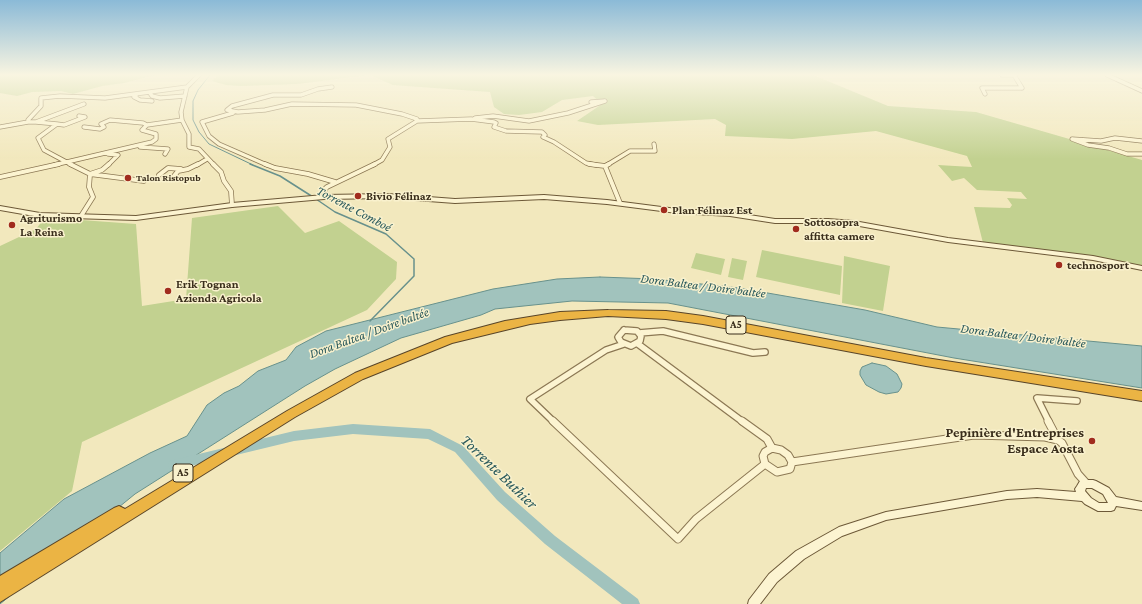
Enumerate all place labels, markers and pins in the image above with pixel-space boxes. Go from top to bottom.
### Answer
place label: Talon Ristopub [136,172,201,184]
marker: Talon Ristopub [123,173,133,183]
place label: Bivio Félinaz [366,189,431,203]
marker: Bivio Félinaz [353,191,363,201]
place label: Plan Félinaz Est [672,203,752,217]
marker: Plan Félinaz Est [659,205,669,215]
place label: Agriturismo La Reina [20,211,82,239]
place label: Sottosopra affitta camere [804,215,874,243]
marker: Agriturismo La Reina [7,220,17,230]
marker: Sottosopra affitta camere [791,224,801,234]
place label: technosport [1067,258,1129,272]
marker: technosport [1054,260,1064,270]
place label: Erik Tognan Azienda Agricola [176,277,262,305]
marker: Erik Tognan Azienda Agricola [163,286,173,296]
place label: Pepinière d'Entreprises Espace Aosta [946,425,1084,458]
marker: Pepinière d'Entreprises Espace Aosta [1087,436,1097,446]

